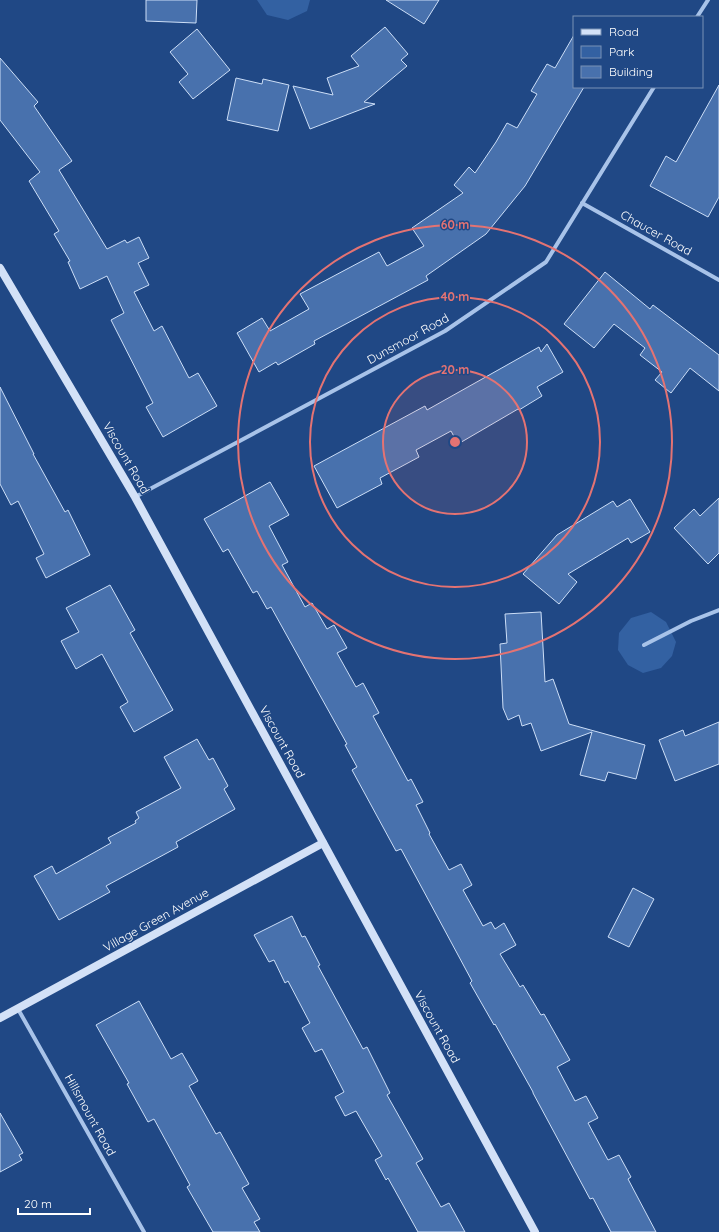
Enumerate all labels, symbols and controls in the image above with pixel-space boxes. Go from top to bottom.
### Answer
legend [573,16,703,88]
text: Road [609,24,639,39]
text: Park [609,44,634,59]
text: Building [609,64,653,79]
street label: Chaucer Road [618,207,695,258]
text: 60 m [441,217,469,232]
text: 40 m [441,289,469,304]
street label: Dunsmoor Road [364,310,451,367]
text: 20 m [441,362,469,377]
street label: Viscount Road [100,419,153,496]
centre of rings [448,435,462,449]
street label: Viscount Road [256,703,309,781]
street label: Village Green Avenue [100,884,211,955]
street label: Viscount Road [411,988,464,1066]
street label: Hillsmount Road [62,1071,119,1158]
scale bar [18,1190,90,1216]
text: 20 m [24,1196,52,1211]

